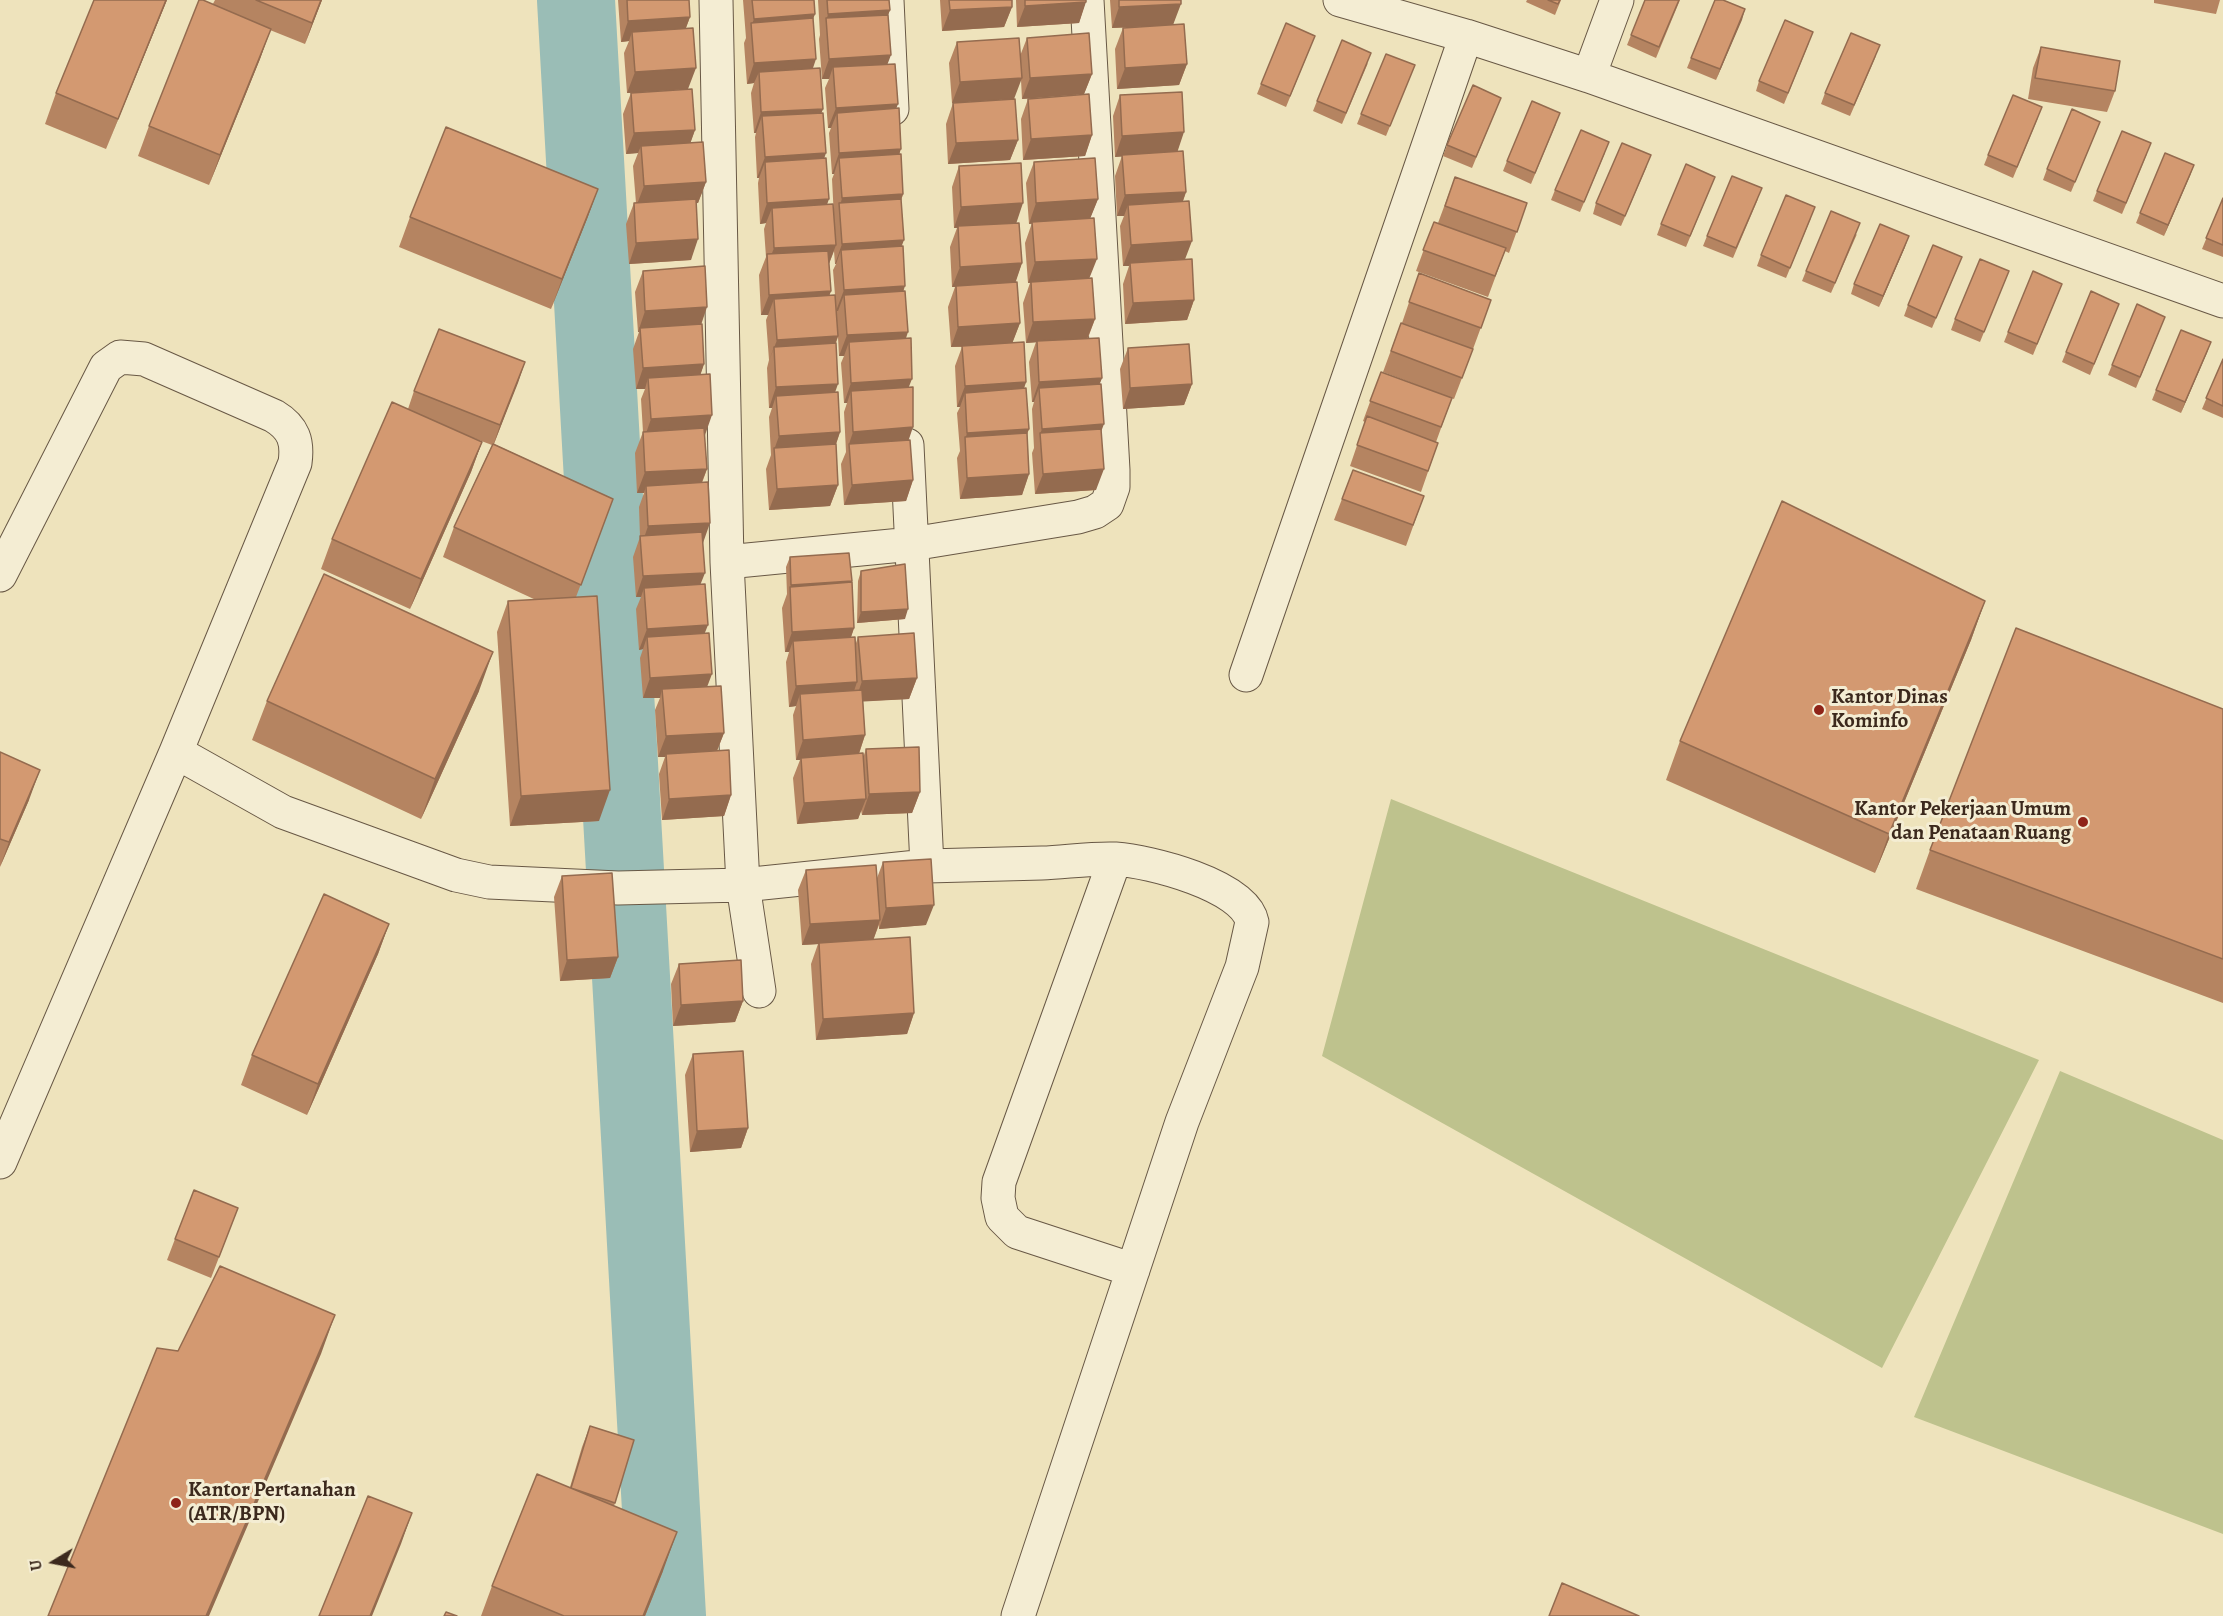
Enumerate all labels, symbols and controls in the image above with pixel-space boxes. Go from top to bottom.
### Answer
place label: Kantor Dinas Kominfo [1831,685,1948,735]
marker: Kantor Dinas Kominfo [1812,703,1826,717]
place label: Kantor Pekerjaan Umum dan Penataan Ruang [1854,797,2071,847]
marker: Kantor Pekerjaan Umum dan Penataan Ruang [2076,815,2090,829]
place label: Kantor Pertanahan (ATR/BPN) [188,1478,356,1528]
marker: Kantor Pertanahan (ATR/BPN) [169,1496,183,1510]
north arrow [24,1532,84,1592]
text: U [25,1558,48,1572]

